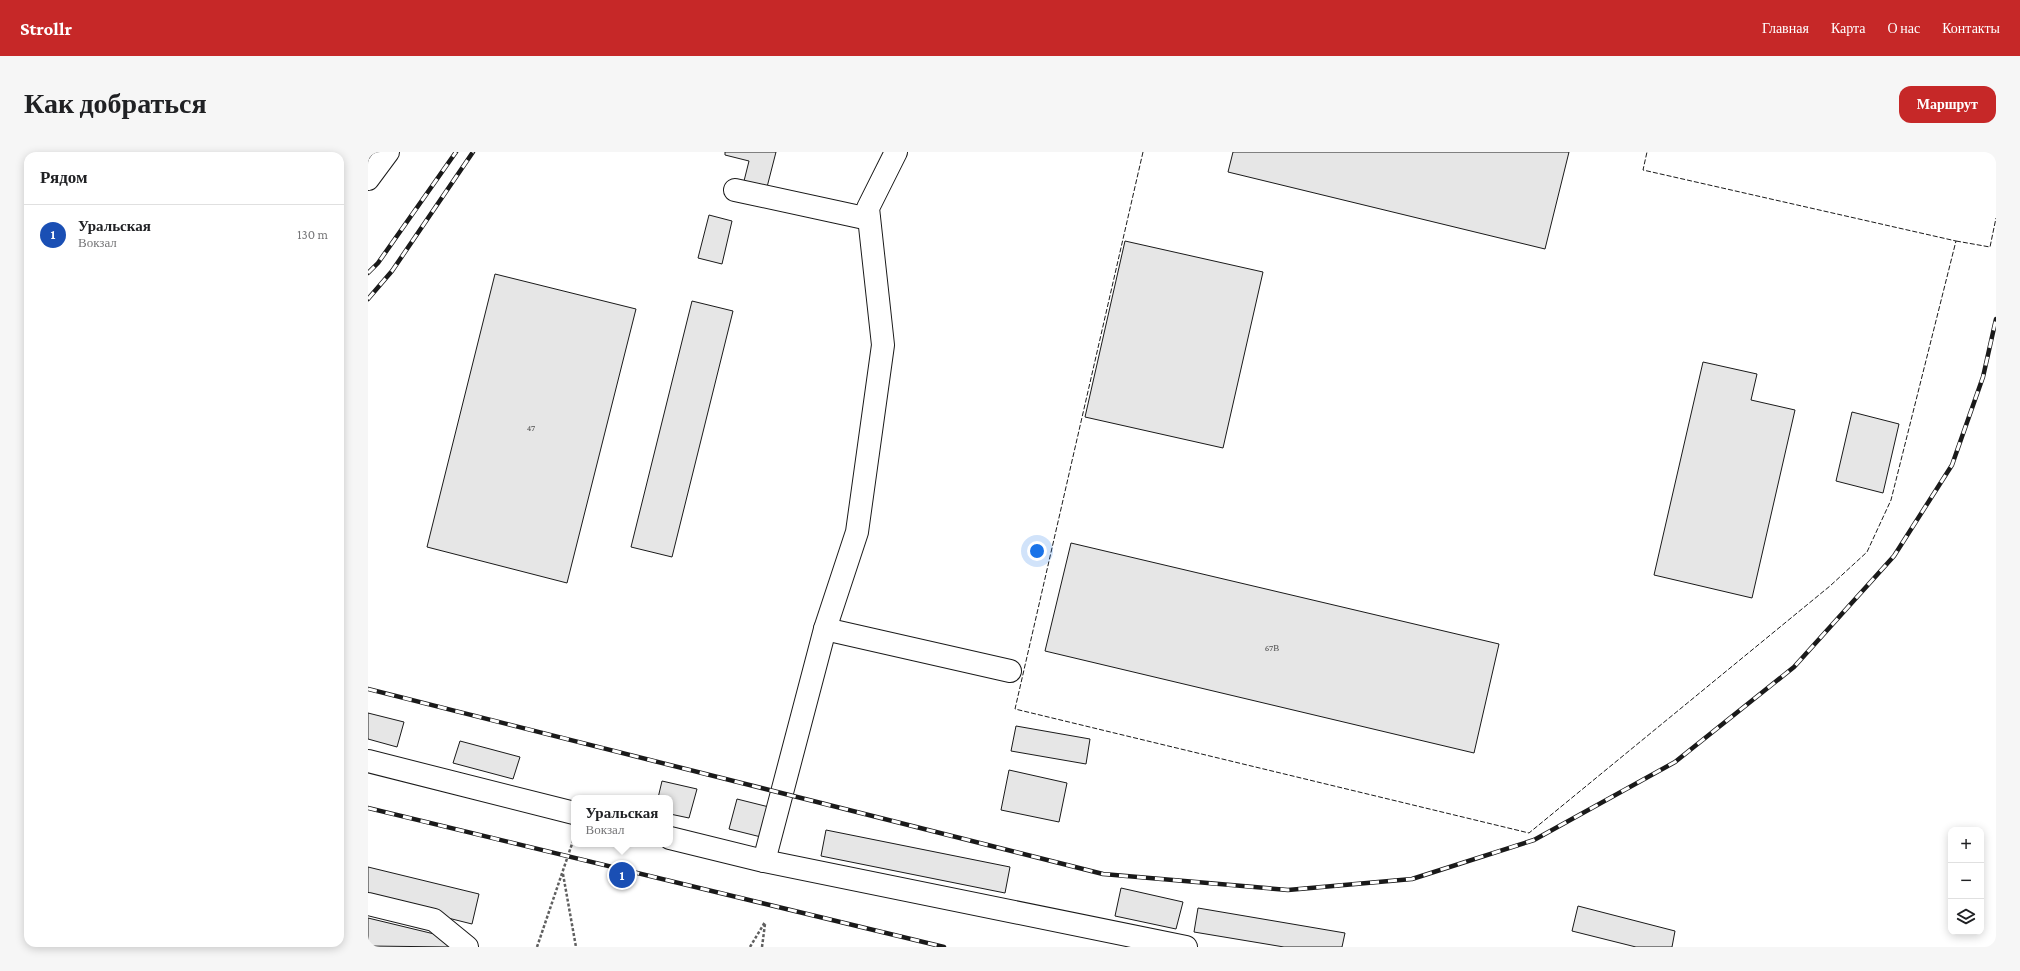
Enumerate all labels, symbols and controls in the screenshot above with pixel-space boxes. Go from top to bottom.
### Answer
text: Strollr [20,18,72,39]
text: Главная [1762,20,1809,36]
text: Карта [1831,20,1866,36]
text: О нас [1888,20,1920,36]
text: Контакты [1942,20,2000,36]
button: Маршрут [1899,86,1996,123]
text: Как добраться [24,88,207,119]
text: Рядом [40,168,88,187]
text: Уральская [78,218,151,234]
text: 1 [51,227,55,242]
text: 130 m [297,227,328,242]
text: Вокзал [78,235,117,250]
house number: 47 [527,423,535,433]
your location [1027,541,1047,561]
house number: 67В [1265,643,1279,653]
popup [571,795,673,847]
text: Уральская [586,805,658,821]
text: Вокзал [586,822,624,837]
map controls [1948,827,1984,935]
button: + [1948,827,1984,863]
pin: 1 [609,860,635,890]
button: − [1948,863,1984,899]
button: layers [1948,899,1984,935]

